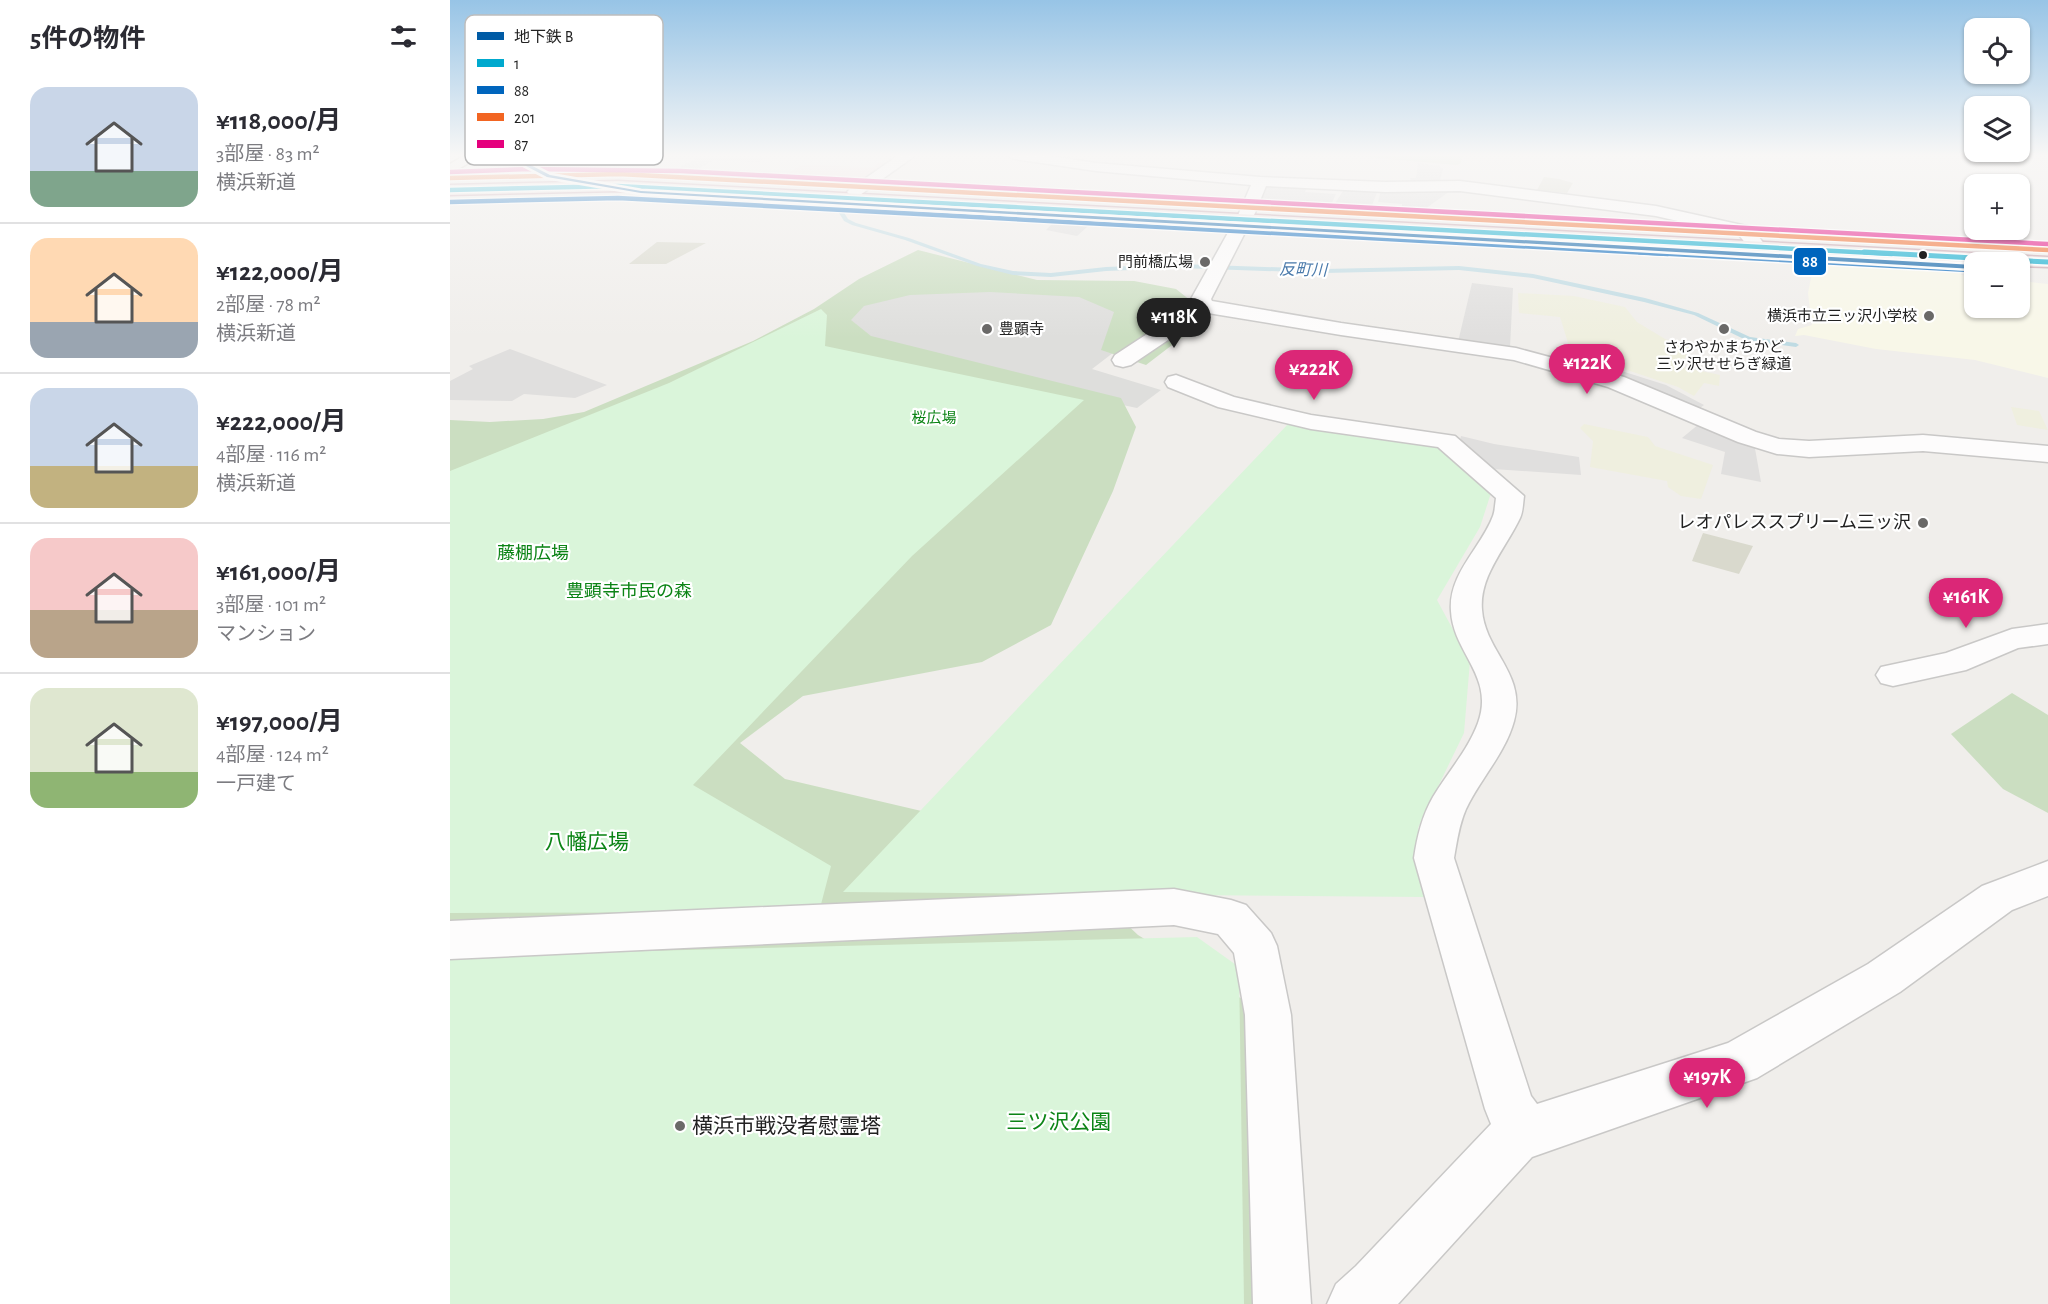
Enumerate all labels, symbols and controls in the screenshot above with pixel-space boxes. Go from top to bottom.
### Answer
legend [465,15,663,165]
map controls [1964,18,2030,318]
button: locate [1964,18,2030,84]
icon: filters [387,20,420,53]
text: 5件の物件 [30,26,145,52]
text: 地下鉄 B [514,29,573,45]
text: 1 [514,56,520,72]
text: 88 [514,83,529,99]
button: layers [1964,96,2030,162]
text: ¥118,000/月 [216,108,341,134]
text: 201 [514,110,535,126]
icon: home [78,111,150,183]
text: 87 [514,137,529,153]
text: 3部屋 · 83 m² [216,144,319,164]
text: 横浜新道 [216,173,296,193]
button: + [1964,174,2030,240]
line badge: 88 [1793,247,1827,276]
unlabelled marker [1917,249,1929,261]
button: − [1964,252,2030,318]
place label: 門前橋広場 [1118,254,1193,270]
text: 88 [1802,254,1818,270]
marker: 門前橋広場 [1198,255,1212,269]
text: ¥122,000/月 [216,259,344,285]
icon: home [78,262,150,334]
water label: 反町川 [1279,262,1329,278]
text: 2部屋 · 78 m² [216,295,320,315]
pin: ¥118K [1132,298,1216,349]
text: ¥118K [1151,307,1197,327]
place label: 横浜市立三ッ沢小学校 [1767,308,1917,324]
marker: 横浜市立三ッ沢小学校 [1922,309,1936,323]
place label: 豊顕寺 [999,321,1044,337]
marker: 豊顕寺 [980,322,994,336]
marker: さわやかまちかど 三ッ沢せせらぎ緑道 [1717,322,1731,336]
text: 横浜新道 [216,324,296,344]
place label: さわやかまちかど 三ッ沢せせらぎ緑道 [1656,339,1792,372]
pin: ¥122K [1545,344,1629,395]
pin: ¥222K [1272,350,1356,401]
text: ¥122K [1563,353,1611,373]
text: ¥222K [1289,359,1339,379]
text: ¥222,000/月 [216,409,346,435]
park label: 桜広場 [911,410,957,426]
icon: home [78,412,150,484]
text: 4部屋 · 116 m² [216,445,326,465]
text: 横浜新道 [216,474,296,494]
place label: レオパレススプリーム三ッ沢 [1678,513,1911,532]
marker: レオパレススプリーム三ッ沢 [1916,516,1930,530]
park label: 藤棚広場 [497,544,569,563]
text: ¥161,000/月 [216,559,341,585]
icon: home [78,562,150,634]
pin: ¥161K [1924,578,2008,629]
park label: 豊顕寺市民の森 [566,582,692,601]
text: ¥161K [1943,587,1989,607]
text: 3部屋 · 101 m² [216,595,326,615]
text: マンション [216,624,316,644]
text: ¥197,000/月 [216,709,343,735]
icon: home [78,712,150,784]
text: 4部屋 · 124 m² [216,745,329,765]
text: 一戸建て [216,774,296,794]
park label: 八幡広場 [545,831,629,853]
pin: ¥197K [1665,1058,1749,1109]
text: ¥197K [1683,1067,1731,1087]
park label: 三ツ沢公園 [1007,1111,1112,1133]
place label: 横浜市戦没者慰霊塔 [692,1115,881,1137]
marker: 横浜市戦没者慰霊塔 [673,1119,687,1133]

